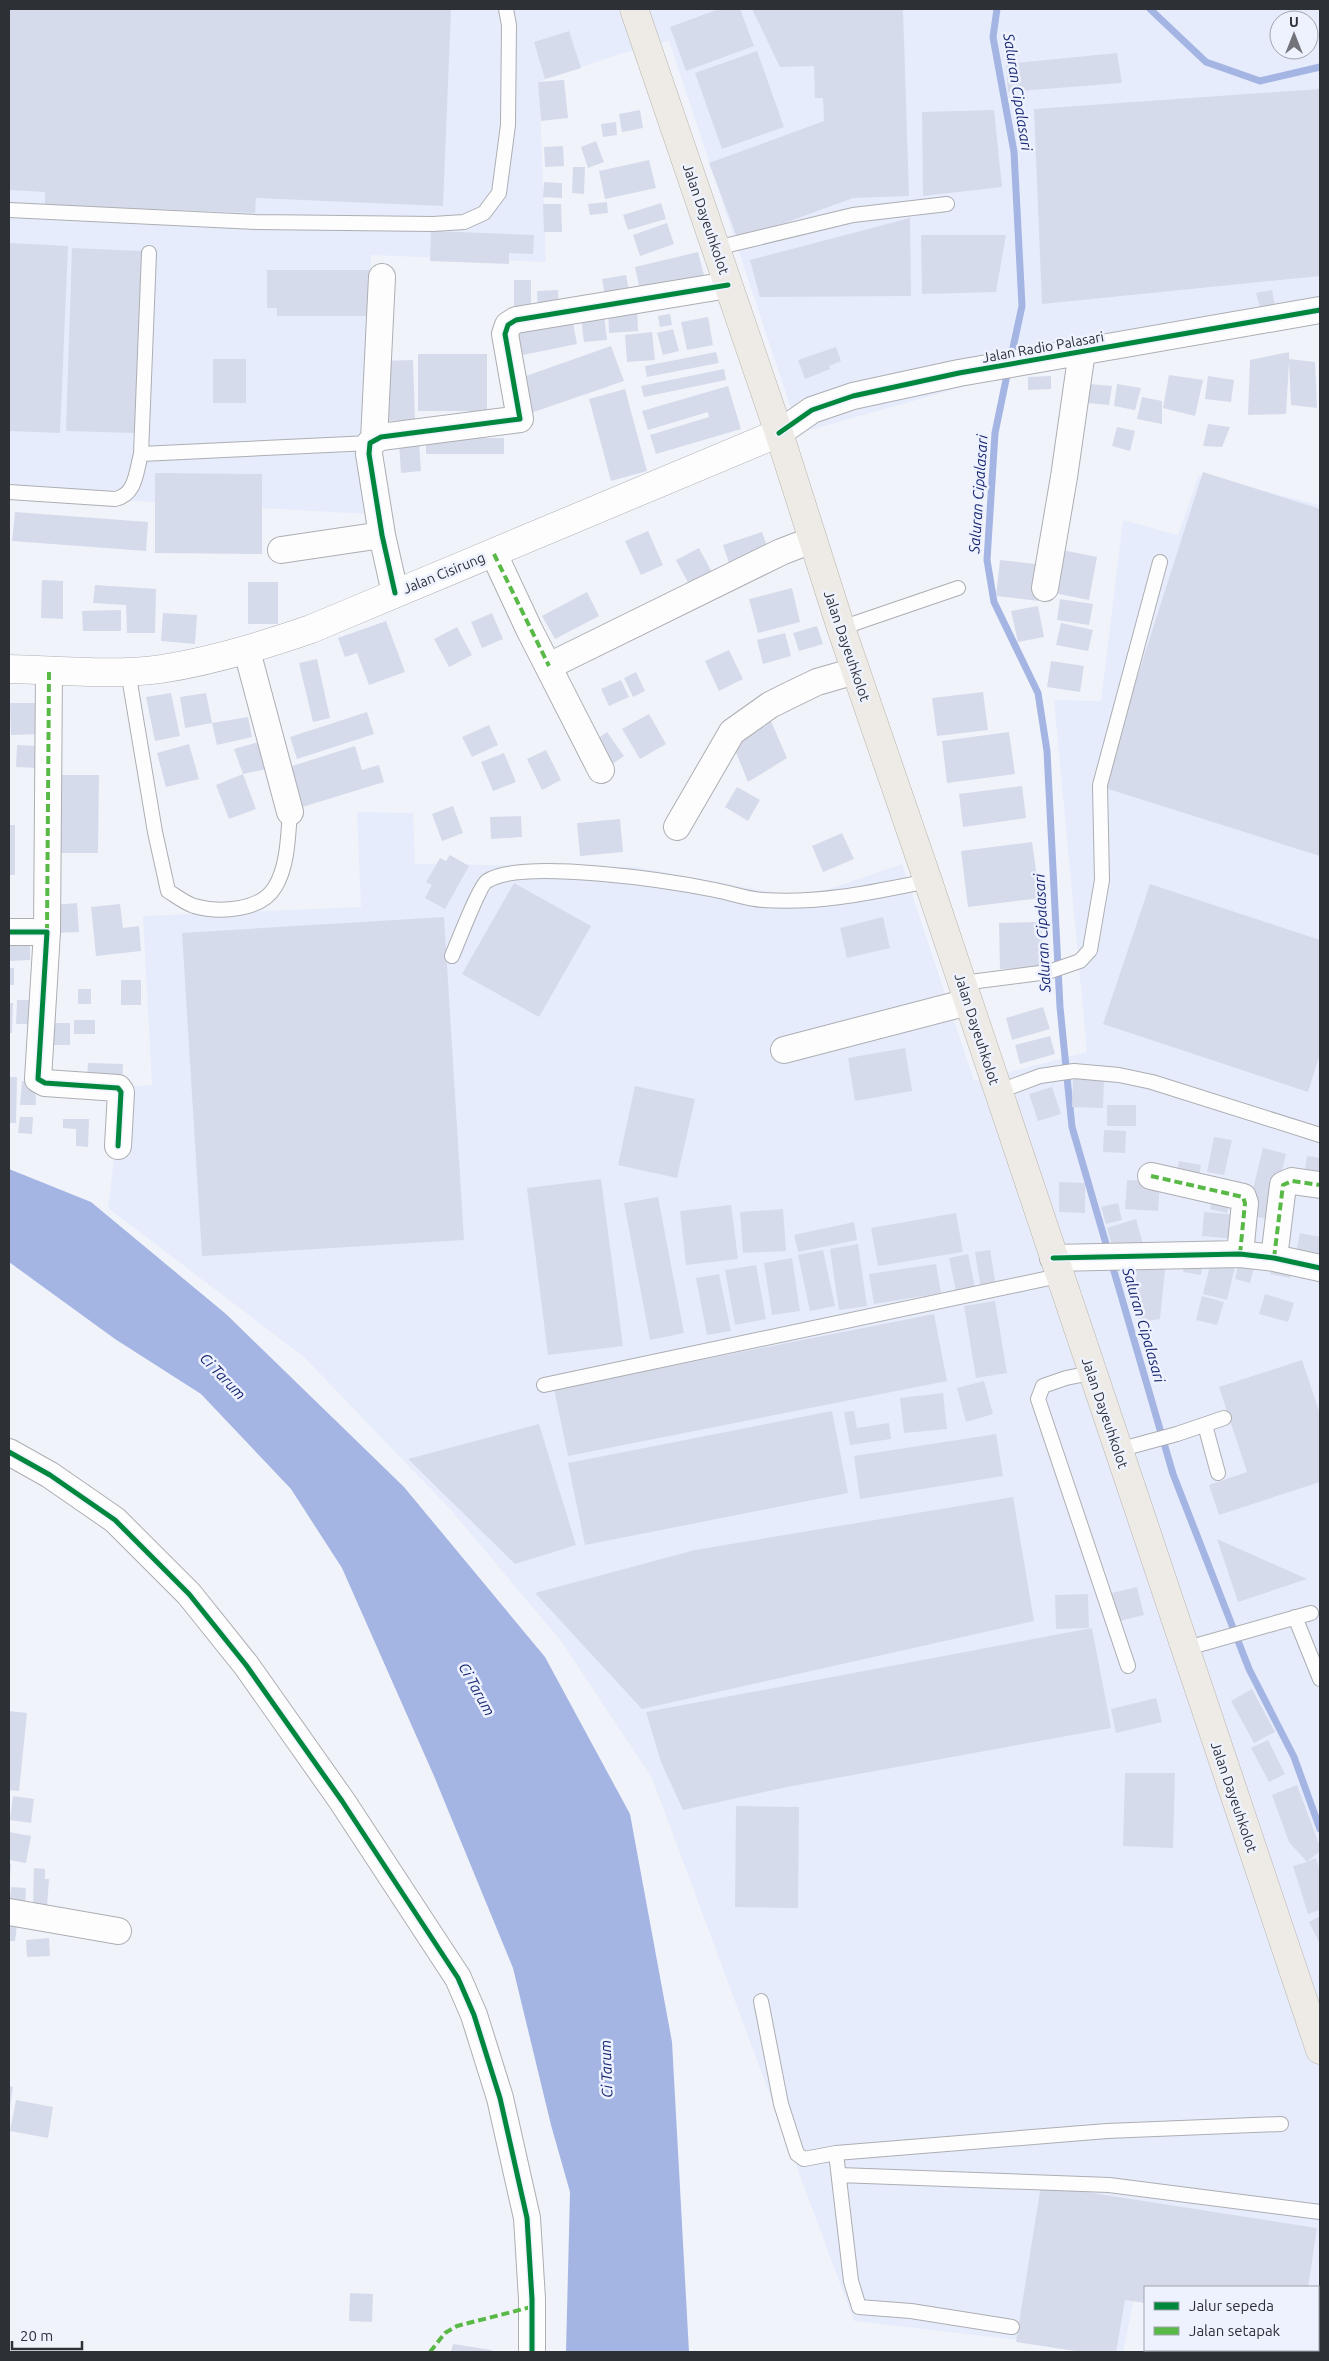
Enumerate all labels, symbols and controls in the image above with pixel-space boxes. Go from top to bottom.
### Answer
north arrow [1269,10,1319,60]
text: U [1289,14,1299,30]
water label: Saluran Cipalasari [1000,31,1036,153]
street label: Jalan Dayeuhkolot [680,162,733,277]
street label: Jalan Radio Palasari [981,328,1105,366]
water label: Saluran Cipalasari [965,433,991,555]
street label: Jalan Cisirung [401,549,487,597]
street label: Jalan Dayeuhkolot [821,589,874,704]
water label: Saluran Cipalasari [1030,872,1054,994]
street label: Jalan Dayeuhkolot [951,971,1003,1087]
water label: Saluran Cipalasari [1119,1265,1169,1386]
water label: Ci Tarum [197,1349,249,1403]
street label: Jalan Dayeuhkolot [1079,1356,1132,1471]
water label: Ci Tarum [455,1659,499,1719]
street label: Jalan Dayeuhkolot [1208,1740,1261,1855]
water label: Ci Tarum [596,2040,616,2098]
legend [1144,2286,1319,2351]
text: Jalur sepeda [1189,2297,1274,2314]
scale bar [12,2318,82,2350]
text: Jalan setapak [1189,2322,1281,2339]
text: 20 m [20,2327,53,2344]

